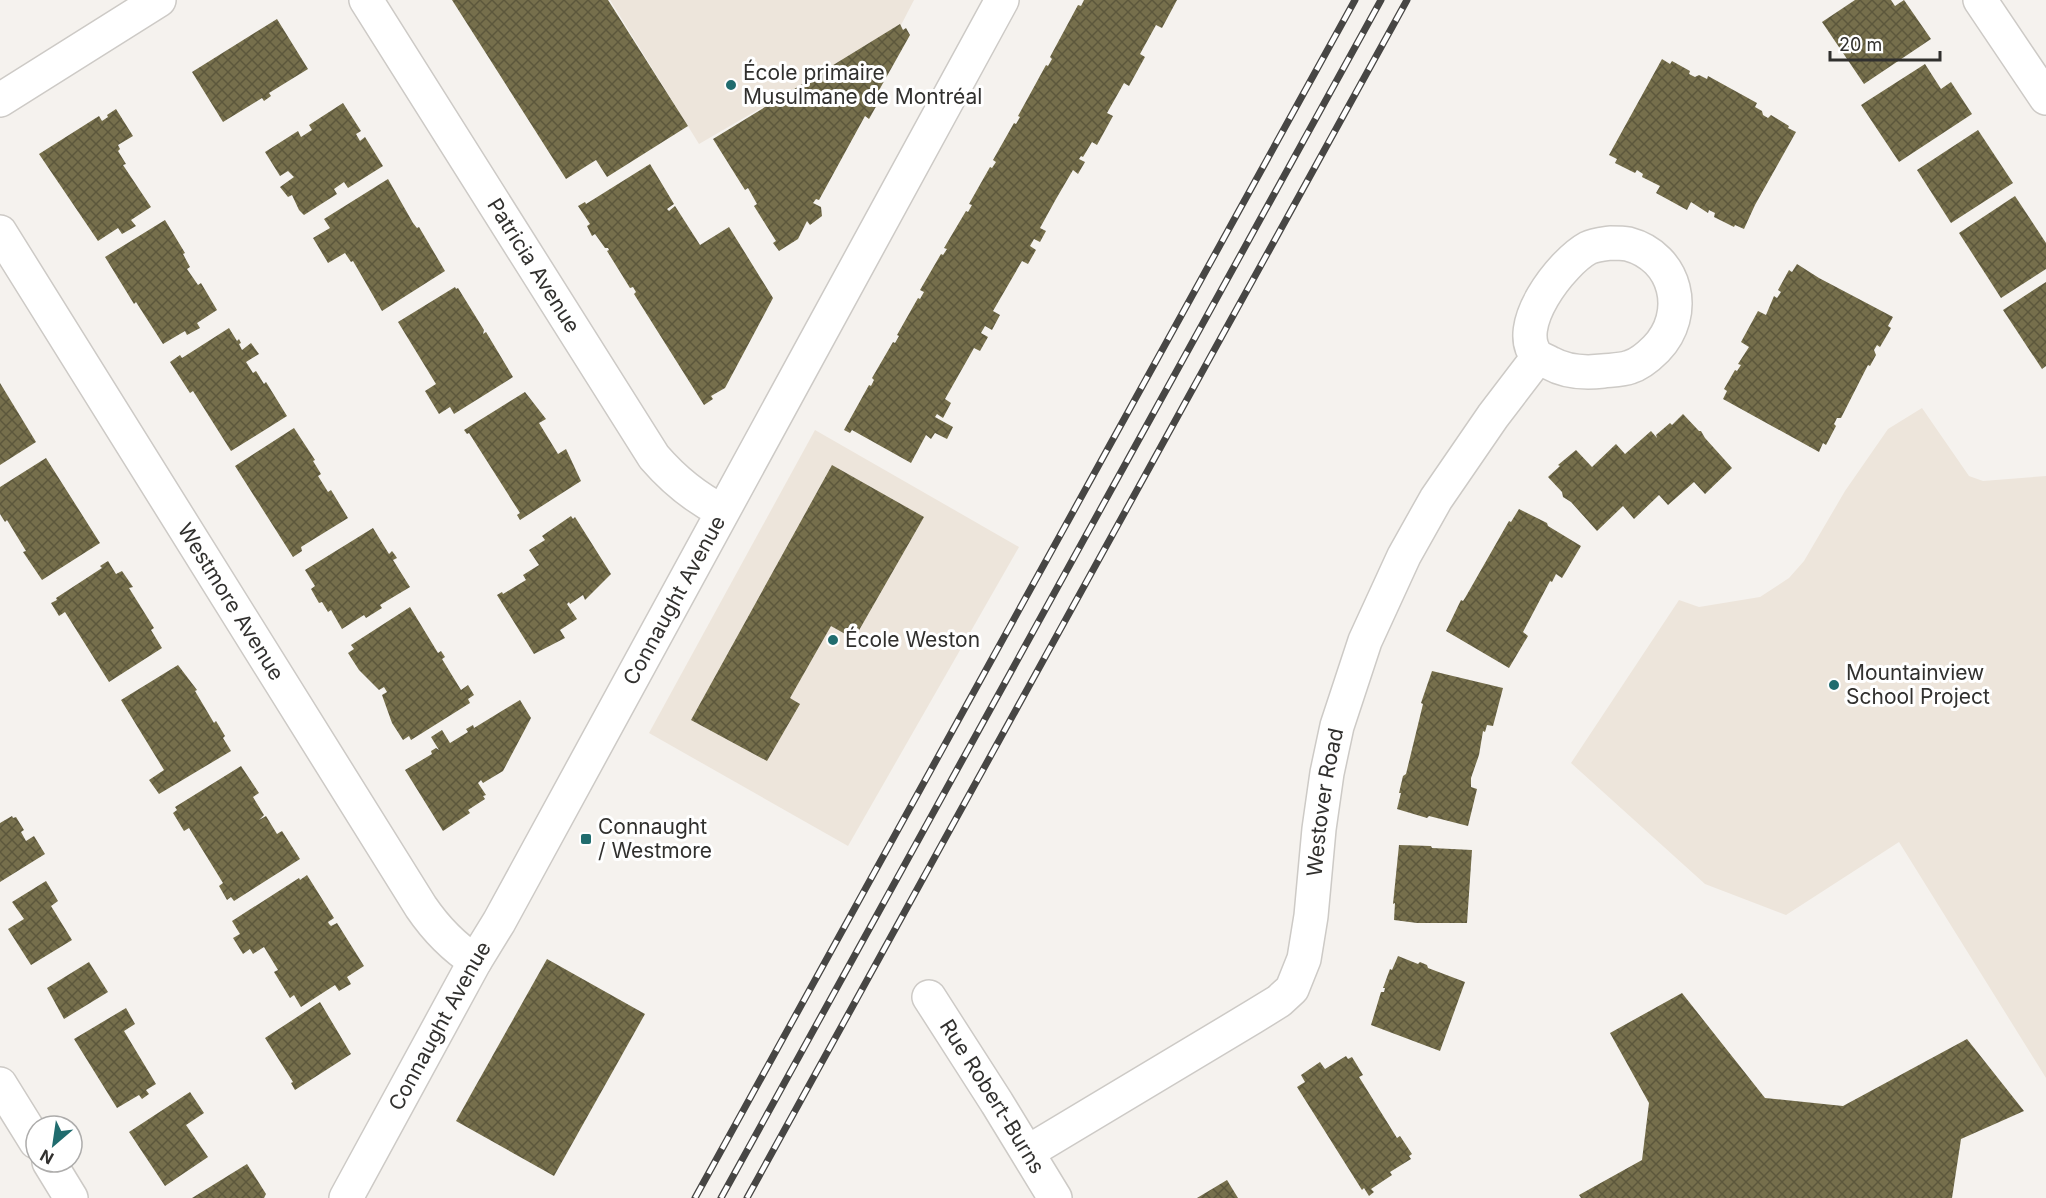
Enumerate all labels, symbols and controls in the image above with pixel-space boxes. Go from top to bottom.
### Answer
scale bar [1830,24,1940,62]
text: 20 m [1839,34,1882,55]
place label: École primaire Musulmane de Montréal [743,59,982,109]
marker: École primaire Musulmane de Montréal [724,78,738,92]
street label: Patricia Avenue [482,194,585,337]
street label: Connaught Avenue [618,511,730,689]
street label: Westmore Avenue [173,519,290,685]
place label: École Weston [845,626,980,652]
marker: École Weston [826,633,840,647]
place label: Mountainview School Project [1846,660,1990,709]
marker: Mountainview School Project [1827,678,1841,692]
street label: Westover Road [1302,726,1348,878]
place label: Connaught / Westmore [598,814,712,863]
marker: Connaught / Westmore [579,832,593,846]
street label: Connaught Avenue [383,937,496,1115]
street label: Rue Robert-Burns [935,1015,1050,1178]
north arrow [24,1114,84,1174]
text: N [37,1145,57,1169]

